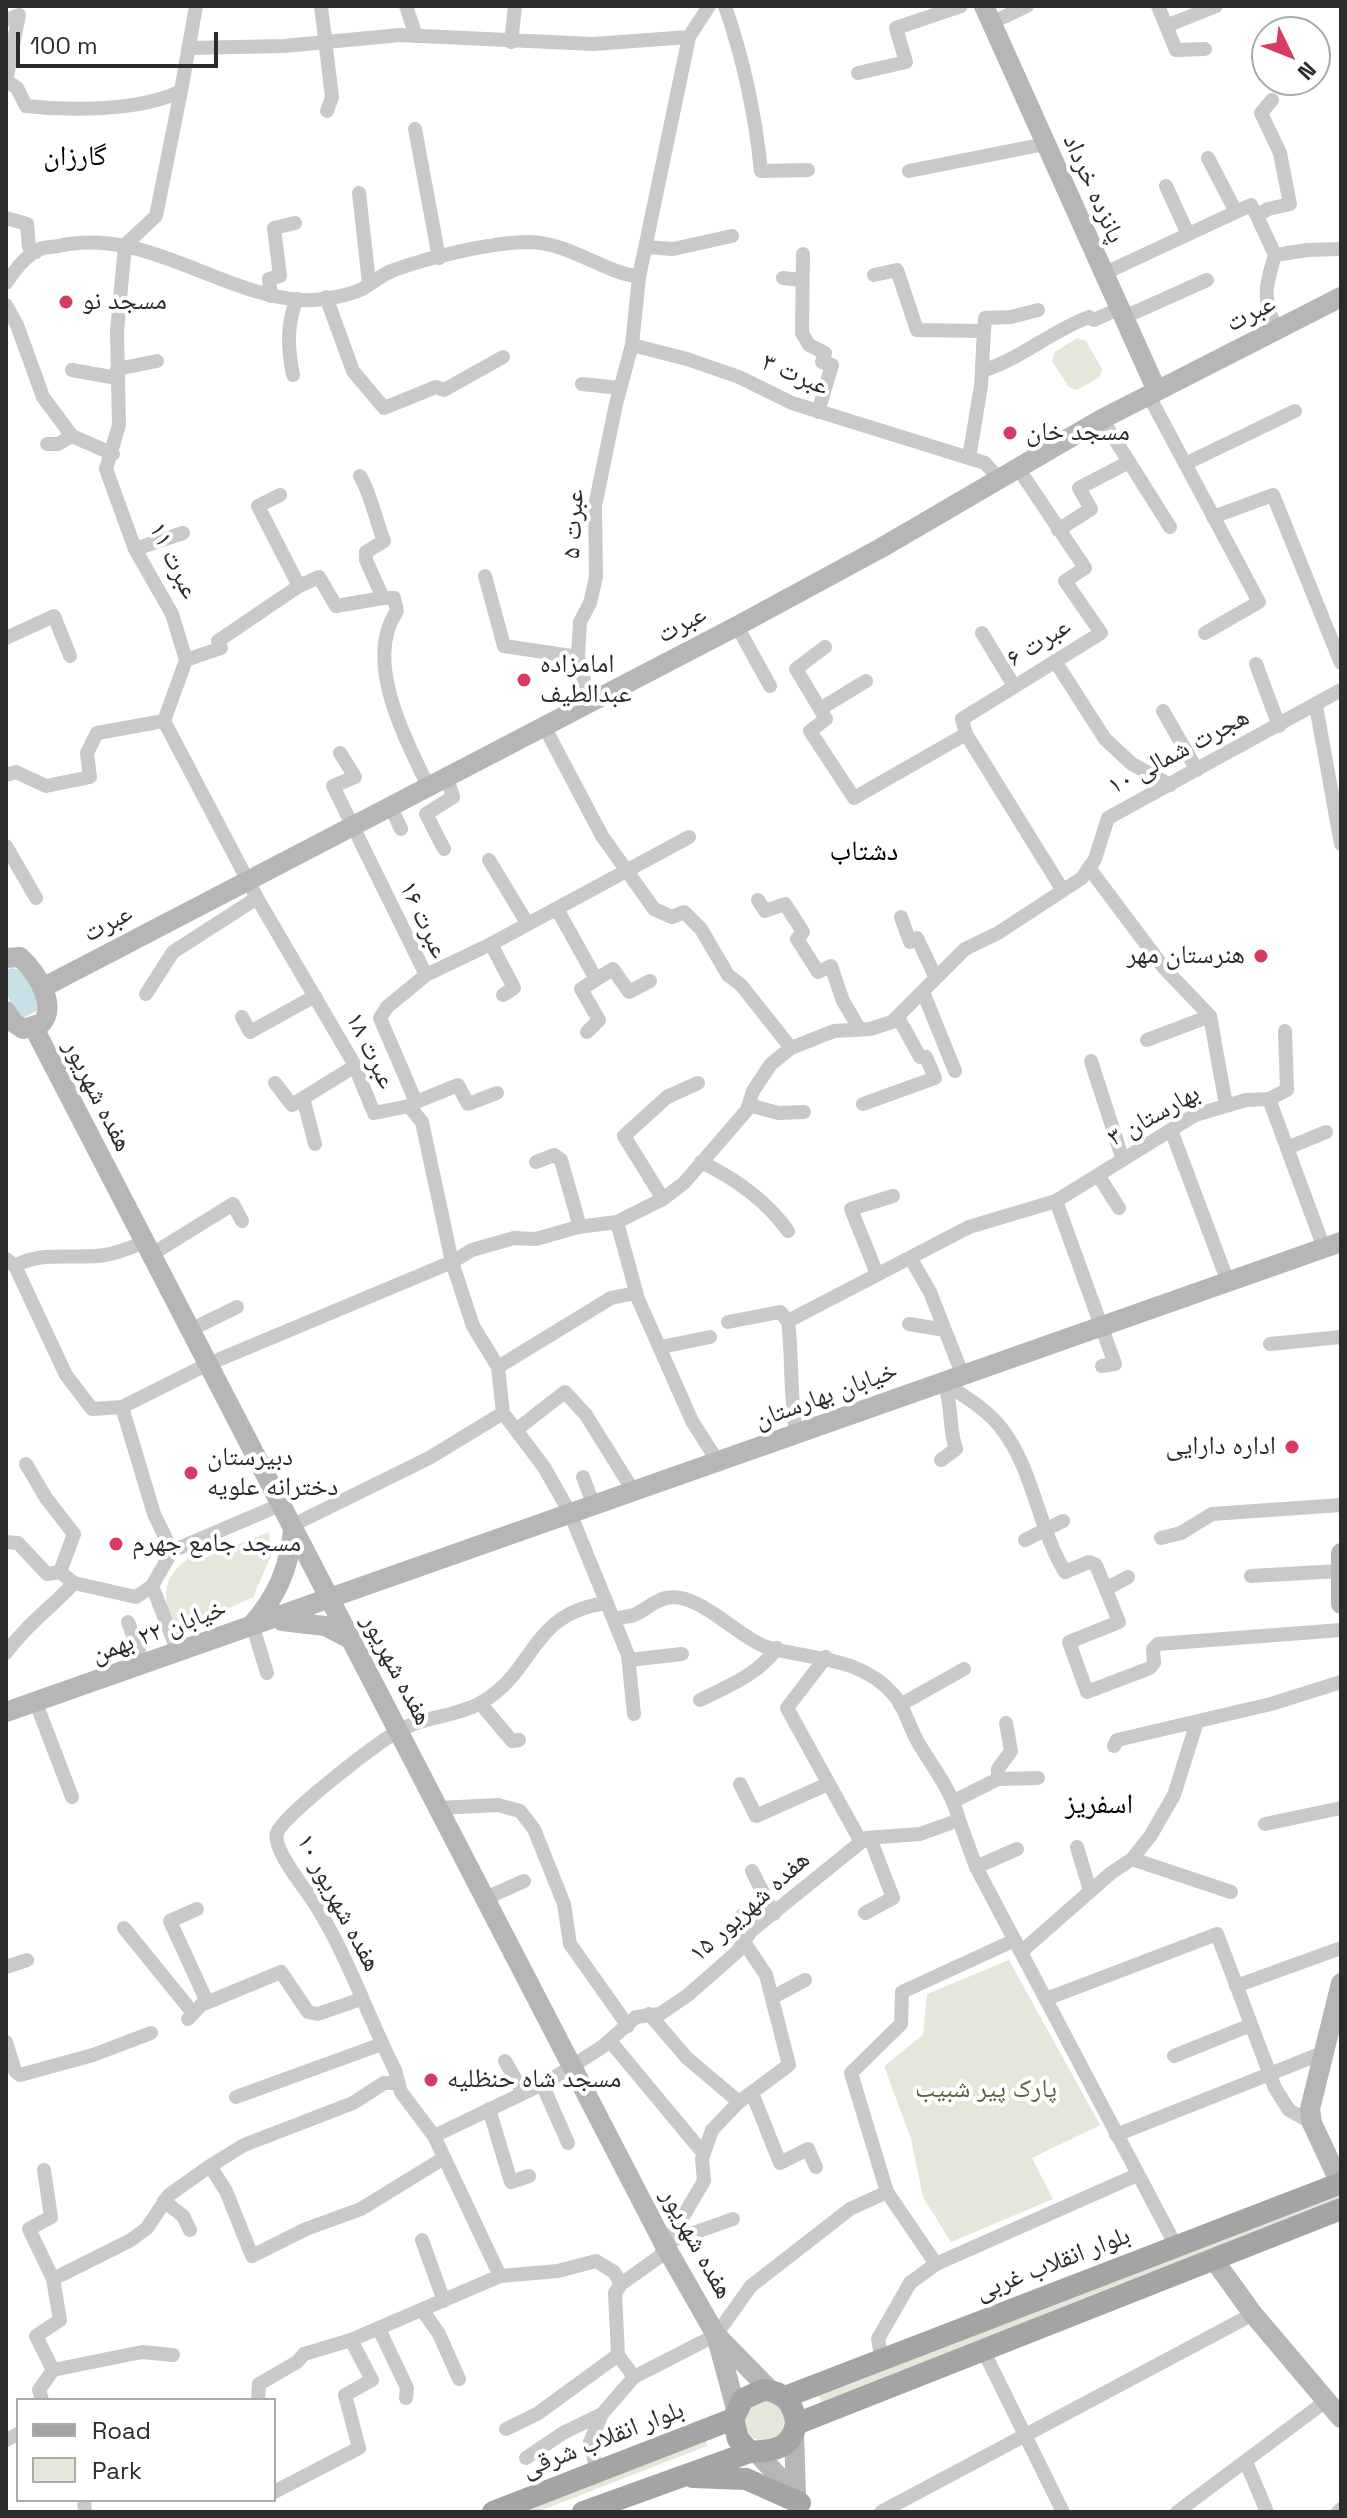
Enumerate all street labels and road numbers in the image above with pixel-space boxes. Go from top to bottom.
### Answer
street label: پانزده خرداد [1055,130,1131,248]
street label: عبرت [1221,288,1281,340]
street label: عبرت ۳ [757,347,833,403]
street label: عبرت ۵ [557,488,591,560]
street label: عبرت ۱۱ [141,518,205,604]
street label: عبرت [652,599,712,651]
street label: عبرت ۶ [1001,611,1077,675]
street label: هجرت شمالی ۱۰ [1103,702,1255,802]
street label: عبرت ۱۶ [392,877,454,963]
street label: عبرت [78,898,138,950]
street label: عبرت ۱۸ [338,1008,402,1094]
street label: هفده شهریور [56,1035,138,1157]
street label: بهارستان ۳ [1103,1078,1205,1154]
street label: خیابان بهارستان [750,1356,902,1436]
street label: خیابان ۲۲ بهمن [87,1593,231,1671]
street label: هفده شهریور [354,1609,438,1731]
street label: هفده شهریور ۱۰ [289,1829,387,1977]
street label: هفده شهریور ۱۵ [683,1845,817,1969]
street label: هفده شهریور [653,2183,739,2305]
street label: بلوار انقلاب غربی [971,2220,1135,2308]
street label: بلوار انقلاب شرقی [518,2395,688,2485]

